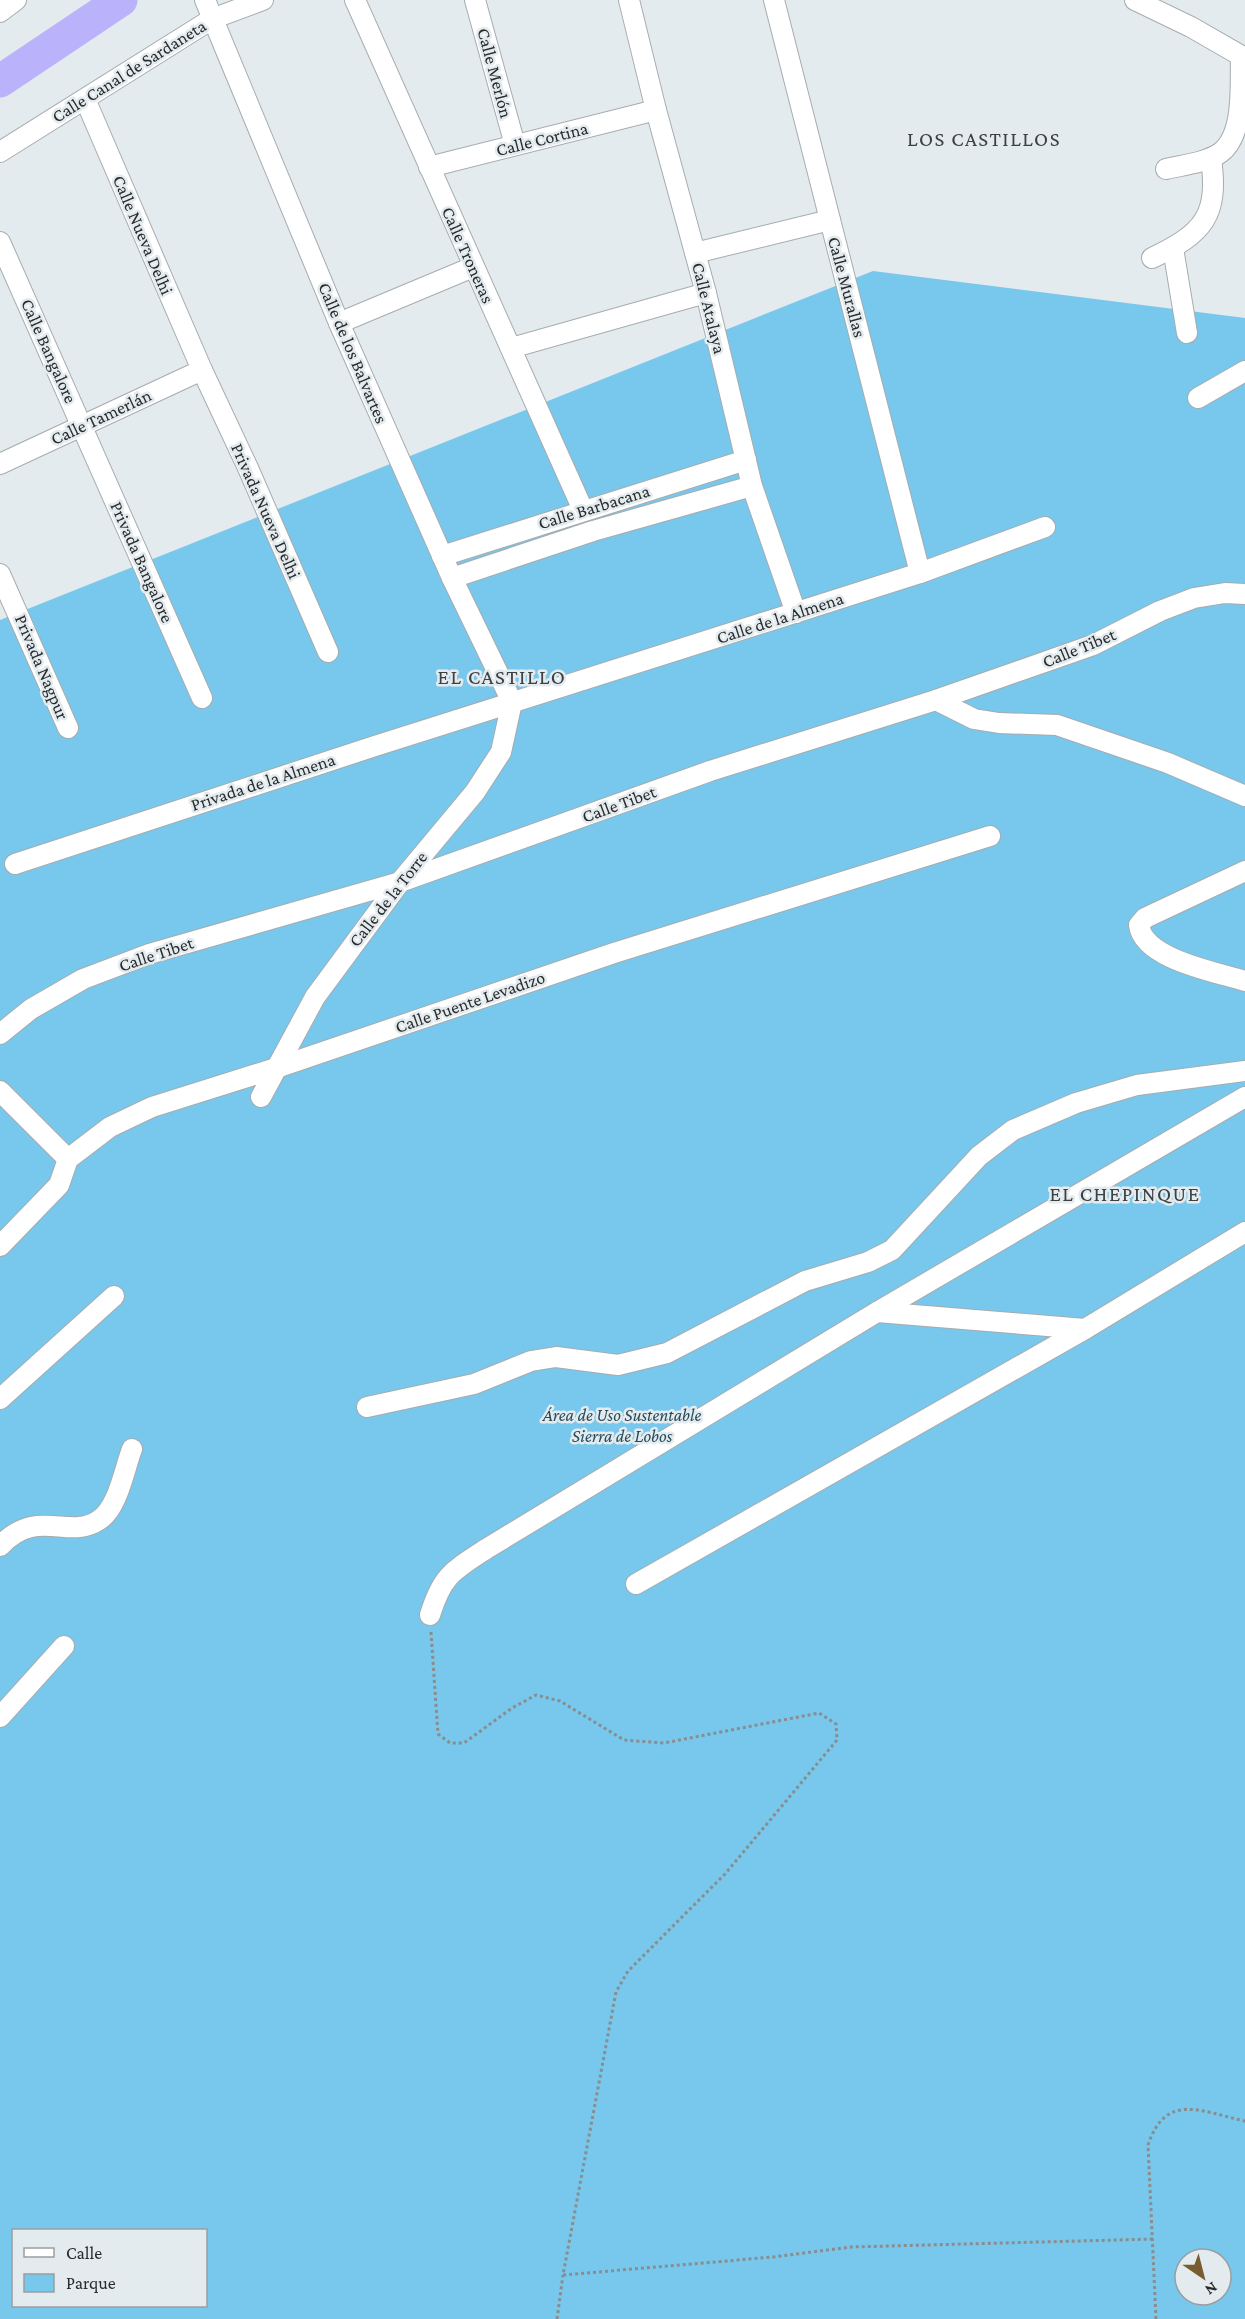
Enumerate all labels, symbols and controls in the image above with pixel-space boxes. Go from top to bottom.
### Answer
street label: Calle Canal de Sardaneta [48,15,210,127]
street label: Calle Merlón [473,26,517,120]
street label: Calle Cortina [494,118,590,160]
district label: LOS CASTILLOS [907,127,1061,151]
street label: Calle Nueva Delhi [109,172,177,298]
street label: Calle Troneras [438,204,498,306]
street label: Calle Murallas [824,235,870,339]
street label: Calle Atalaya [688,260,730,356]
street label: Calle de los Balvartes [314,280,392,426]
street label: Calle Bangalore [17,296,81,406]
street label: Calle Tamerlán [48,385,155,449]
street label: Privada Nueva Delhi [227,440,305,582]
street label: Calle Barbacana [536,481,652,533]
street label: Privada Bangalore [106,498,178,626]
street label: Calle de la Almena [714,588,846,648]
street label: Privada Nagpur [11,612,73,723]
street label: Calle Tibet [1039,624,1120,672]
district label: EL CASTILLO [438,665,566,689]
street label: Privada de la Almena [188,749,338,815]
street label: Calle Tibet [579,781,660,827]
street label: Calle de la Torre [345,847,431,951]
street label: Calle Tibet [116,932,197,975]
street label: Calle Puente Levadizo [393,967,548,1037]
district label: EL CHEPINQUE [1049,1182,1201,1206]
park label: Área de Uso Sustentable Sierra de Lobos [542,1405,701,1446]
legend [12,2229,207,2307]
text: Calle [66,2243,102,2263]
north arrow [1173,2247,1233,2307]
text: Parque [66,2273,116,2293]
text: N [1202,2279,1221,2299]

